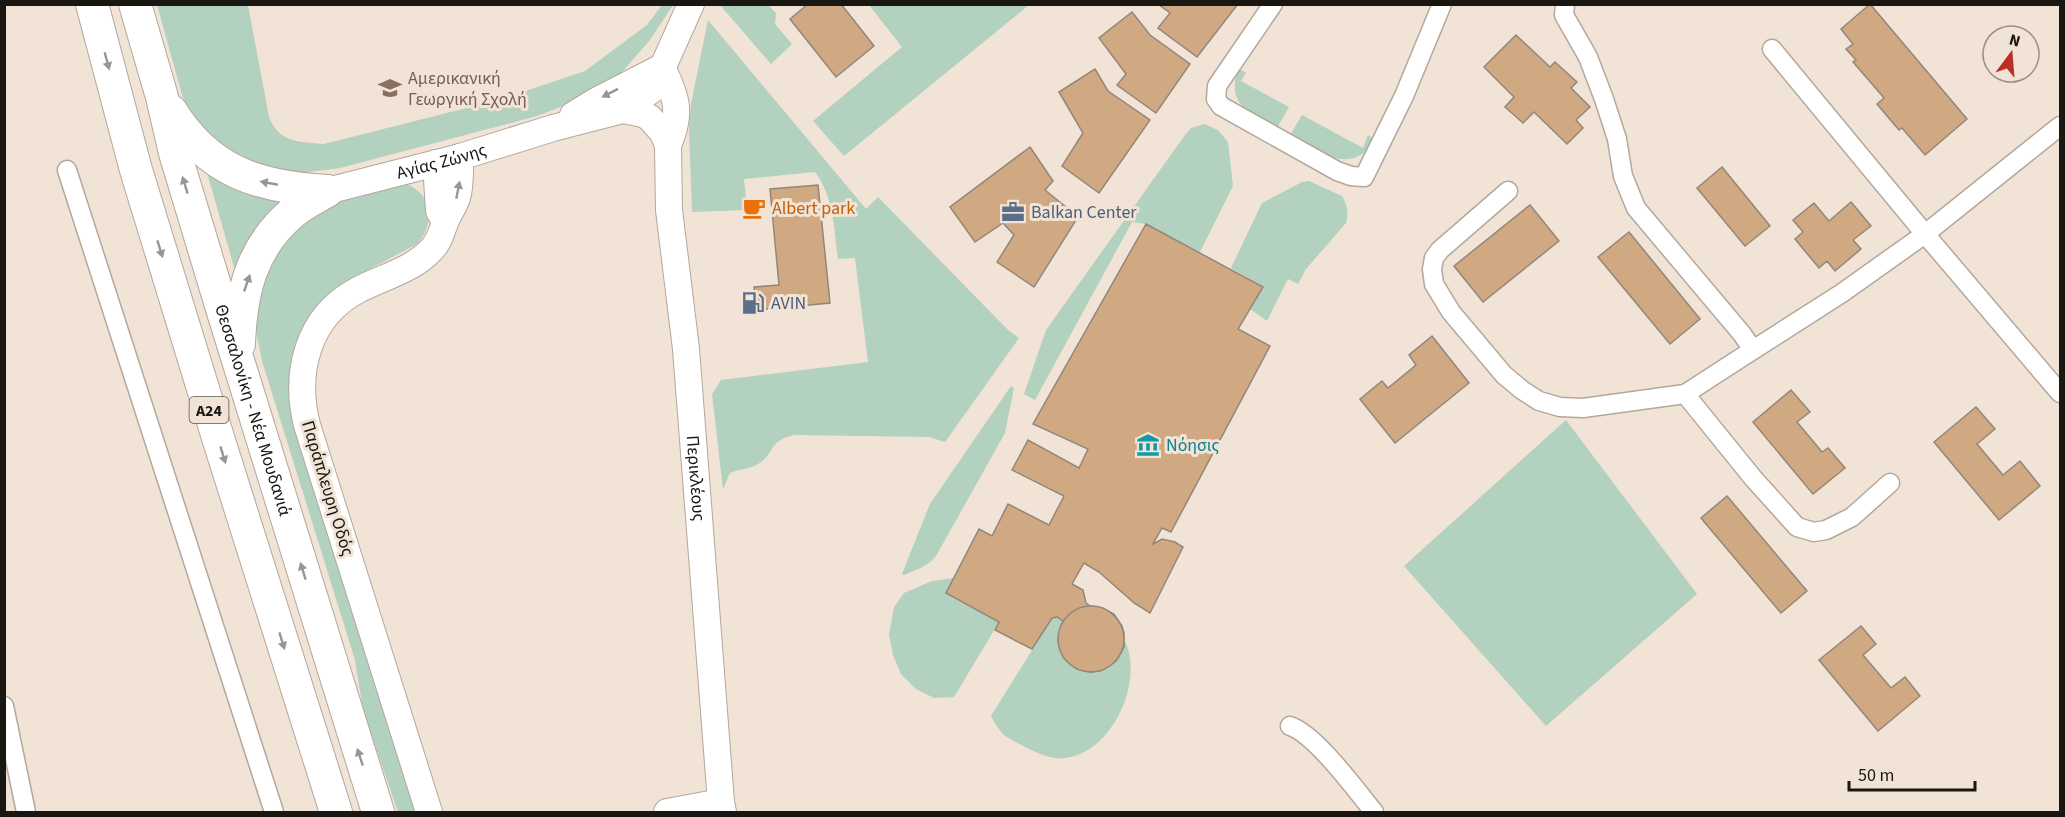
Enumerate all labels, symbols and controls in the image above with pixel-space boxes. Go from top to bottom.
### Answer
north arrow [1981,24,2041,84]
text: N [2007,29,2023,53]
one-way arrow [103,52,112,70]
place label: Αμερικανική Γεωργική Σχολή [408,66,527,112]
school or university icon: Αμερικανική Γεωργική Σχολή [377,75,403,101]
one-way arrow [601,89,618,98]
street label: Αγίας Ζώνης [394,138,490,186]
one-way arrow [180,176,189,194]
one-way arrow [260,178,279,187]
one-way arrow [454,180,463,199]
cafe icon: Albert park [741,195,767,221]
place label: Albert park [772,196,855,221]
office icon: Balkan Center [1000,199,1026,225]
place label: Balkan Center [1031,200,1137,225]
one-way arrow [156,240,165,258]
one-way arrow [243,274,253,292]
fuel station icon: AVIN [740,290,766,316]
place label: AVIN [771,291,806,316]
street label: Θεσσαλονίκη - Νέα Μουδανιά [208,301,297,519]
road number: Α24 [190,397,228,423]
street label: Παράπλευρη Οδός [295,417,360,559]
museum icon: Νόησις [1135,432,1161,458]
place label: Νόησις [1166,433,1219,458]
street label: Περικλέους [680,434,711,522]
one-way arrow [219,446,228,464]
one-way arrow [298,562,307,580]
one-way arrow [278,632,287,650]
one-way arrow [355,748,365,766]
scale bar [1849,754,1975,792]
text: 50 m [1858,763,1894,788]

